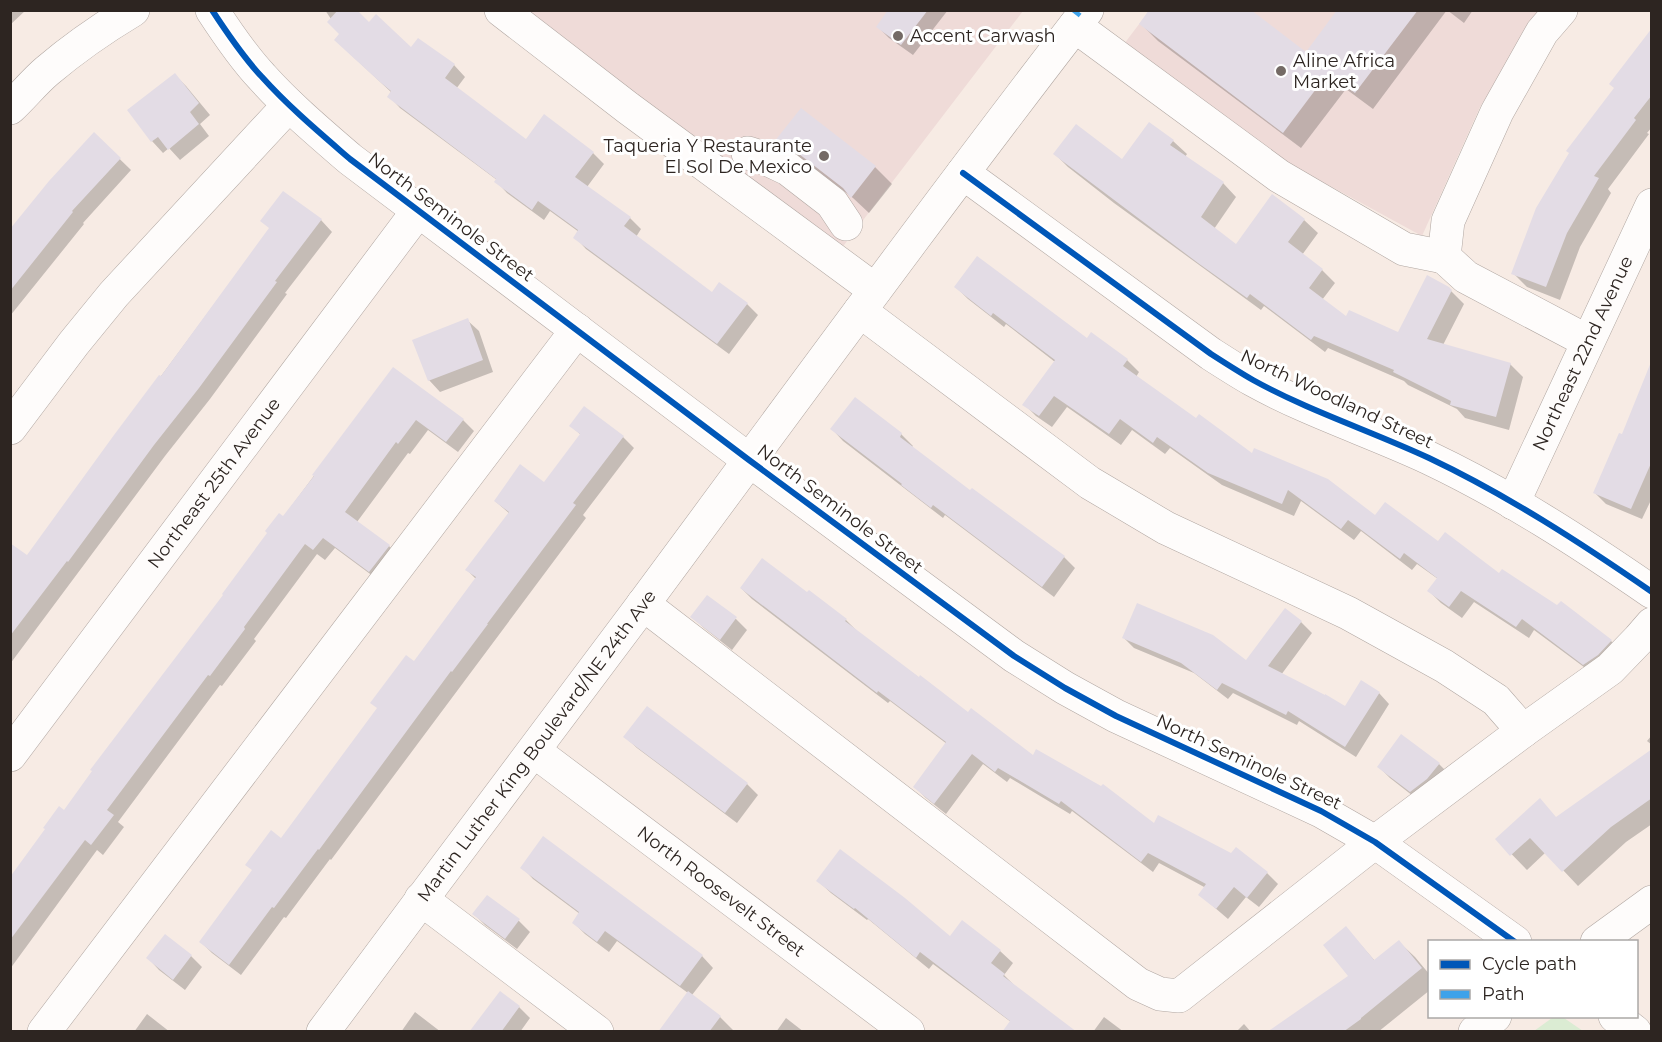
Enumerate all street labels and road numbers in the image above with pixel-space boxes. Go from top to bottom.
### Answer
street label: North Seminole Street [364,147,538,287]
street label: Northeast 22nd Avenue [1528,252,1638,454]
street label: North Woodland Street [1237,345,1437,453]
street label: Northeast 25th Avenue [143,393,285,573]
street label: North Seminole Street [753,439,927,579]
street label: Martin Luther King Boulevard/NE 24th Ave [413,586,661,906]
street label: North Seminole Street [1153,709,1345,815]
street label: North Roosevelt Street [633,821,809,962]

